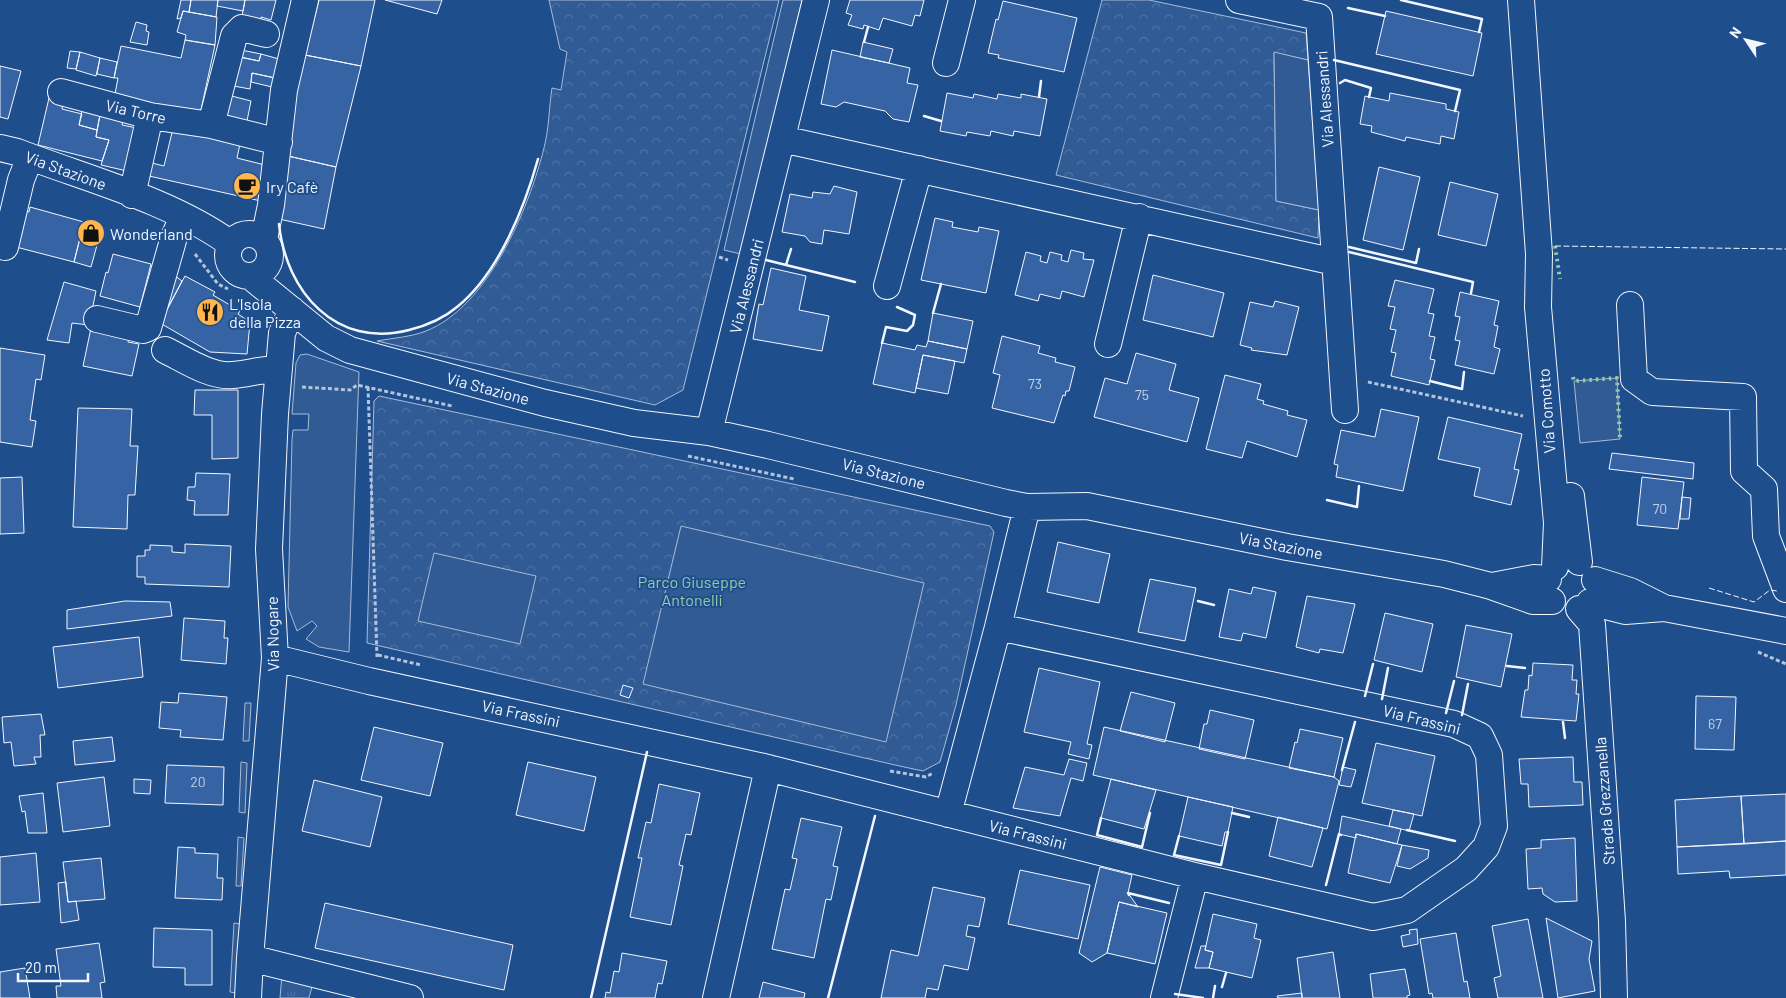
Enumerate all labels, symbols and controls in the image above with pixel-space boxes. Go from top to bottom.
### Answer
north arrow [1721,15,1771,65]
text: N [1725,24,1745,41]
street label: Via Alessandri [1311,50,1337,148]
street label: Via Torre [104,95,168,127]
street label: Via Stazione [23,147,109,193]
cafe icon: Iry Cafè [232,171,262,201]
place label: Iry Cafè [266,177,318,196]
shop icon: Wonderland [76,218,106,248]
place label: Wonderland [110,224,193,243]
street label: Via Alessandri [725,237,767,335]
place label: L'Isola della Pizza [229,294,301,331]
restaurant icon: L'Isola della Pizza [195,297,225,327]
street label: Via Stazione [444,368,532,408]
street label: Via Comotto [1534,368,1558,454]
house number: 73 [1028,375,1042,392]
house number: 75 [1135,386,1149,403]
street label: Via Stazione [840,453,928,493]
house number: 70 [1653,500,1667,517]
street label: Via Stazione [1237,528,1325,562]
park label: Parco Giuseppe Antonelli [638,572,746,609]
street label: Via Nogare [262,596,282,672]
street label: Via Frassini [480,695,562,731]
street label: Via Frassini [1381,700,1463,738]
house number: 67 [1708,715,1722,732]
street label: Strada Grezzanella [1590,736,1618,866]
house number: 20 [190,773,206,790]
street label: Via Frassini [987,815,1069,853]
scale bar [18,950,88,982]
text: 20 m [25,958,57,976]

